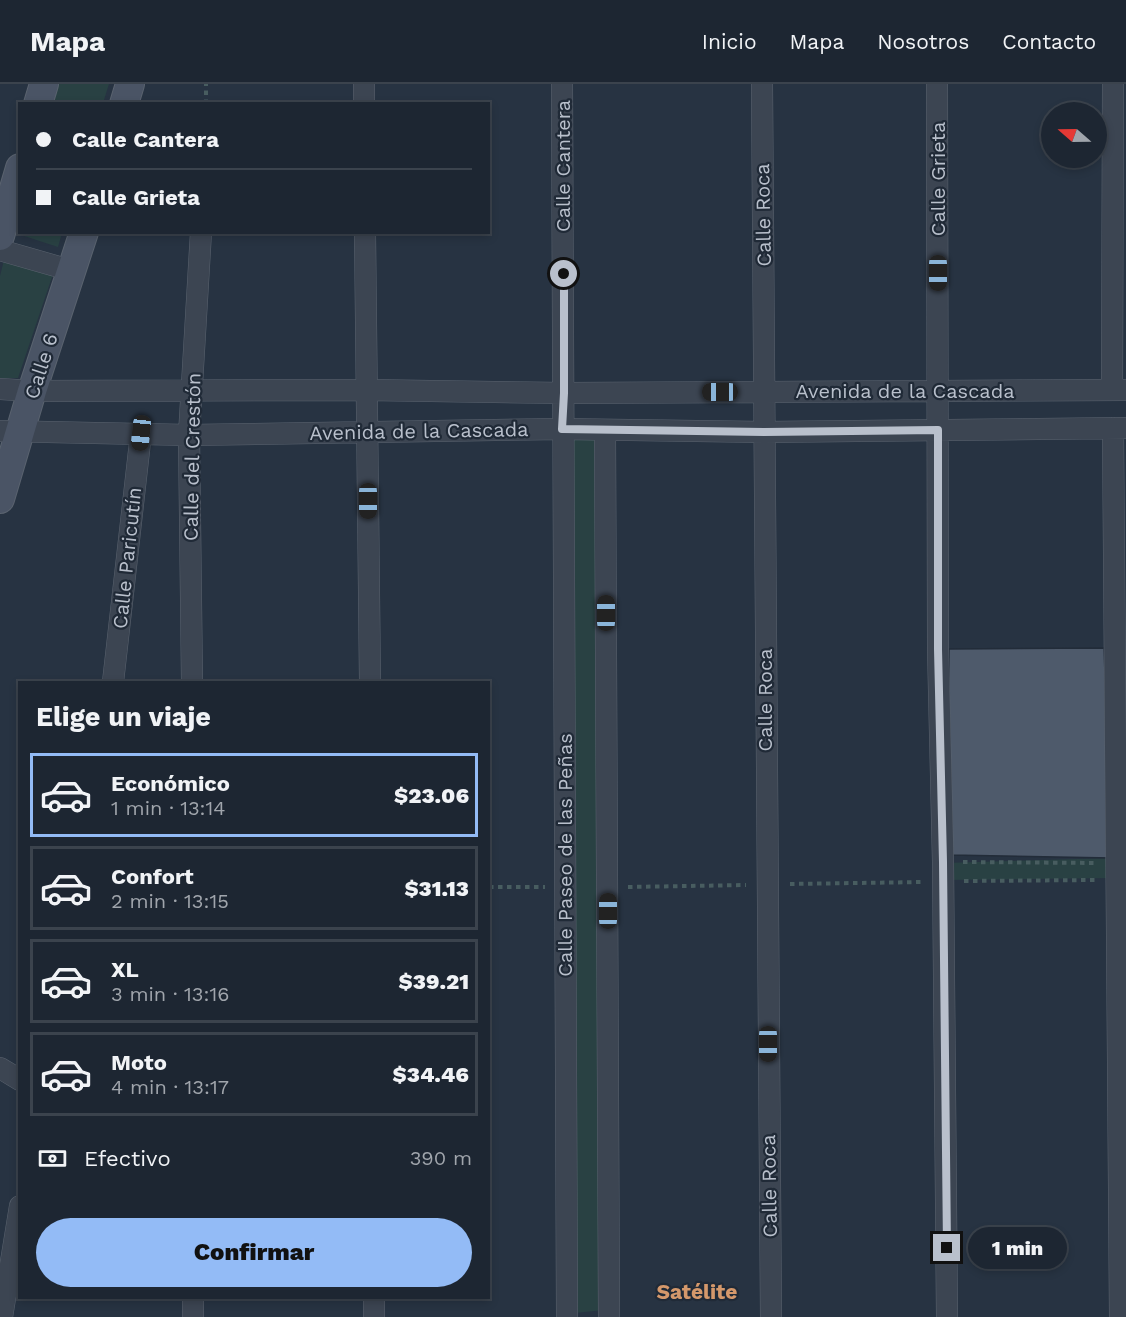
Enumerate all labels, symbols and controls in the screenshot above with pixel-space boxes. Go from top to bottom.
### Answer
text: Mapa [30,25,105,58]
text: Inicio [702,29,757,54]
text: Mapa [790,29,844,54]
text: Nosotros [877,29,969,54]
text: Contacto [1002,29,1096,54]
street label: Calle Cantera [551,100,575,232]
north arrow [1041,102,1107,168]
map controls [1041,102,1107,168]
street label: Calle Grieta [926,122,950,236]
text: Calle Cantera [72,127,219,152]
street label: Calle Roca [750,163,776,267]
text: Calle Grieta [72,185,200,210]
car [929,255,947,291]
route start [550,260,577,287]
street label: Calle 6 [19,330,63,402]
street label: Calle del Crestón [179,373,205,541]
street label: Avenida de la Cascada [795,379,1015,403]
car [702,383,738,401]
car [130,414,152,452]
street label: Avenida de la Cascada [309,417,529,445]
car [359,483,377,519]
street label: Calle Paricutín [108,486,146,630]
car [597,595,615,631]
street label: Calle Roca [753,648,777,752]
text: Elige un viaje [36,701,211,733]
street label: Calle Paseo de las Peñas [553,733,577,977]
icon: car [39,768,93,822]
text: Económico [111,771,230,796]
text: $23.06 [394,783,469,808]
text: 1 min · 13:14 [111,796,226,820]
icon: car [39,861,93,915]
text: Confort [111,864,194,889]
text: $31.13 [404,876,469,901]
text: 2 min · 13:15 [111,889,229,913]
car [599,893,617,929]
icon: car [39,954,93,1008]
text: XL [111,957,139,982]
text: $39.21 [399,969,469,994]
text: 3 min · 13:16 [111,982,229,1006]
car [759,1026,777,1062]
icon: car [39,1047,93,1101]
text: Moto [111,1050,167,1075]
text: $34.46 [393,1062,469,1087]
text: 4 min · 13:17 [111,1075,229,1099]
street label: Calle Roca [756,1134,782,1238]
icon: cash [36,1142,69,1175]
text: Efectivo [84,1146,171,1171]
text: 390 m [410,1146,472,1170]
button: Confirmar [36,1218,472,1287]
callout: 1 min [968,1227,1067,1269]
route end [933,1234,960,1261]
text: 1 min [992,1236,1043,1260]
district label: Satélite [657,1279,737,1304]

